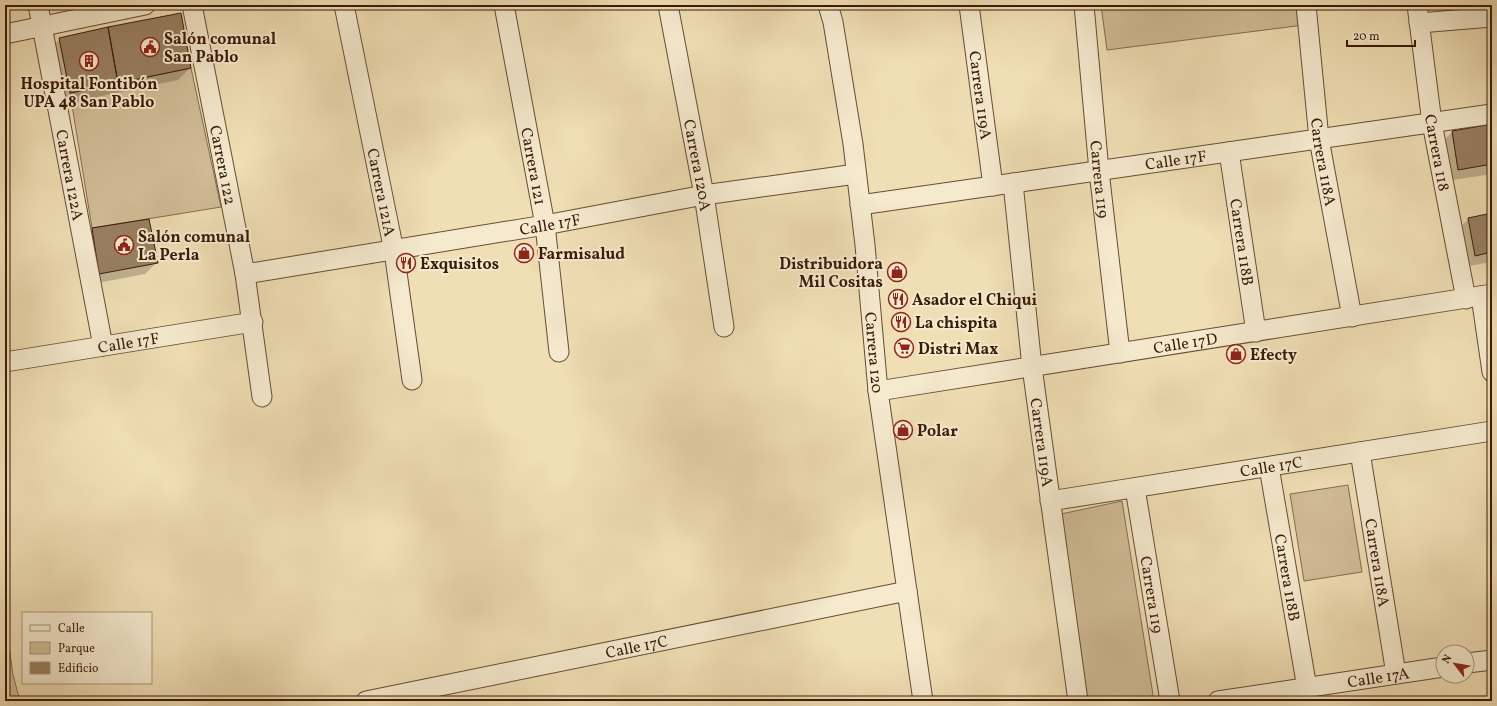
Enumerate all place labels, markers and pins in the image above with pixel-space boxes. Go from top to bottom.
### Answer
place label: Salón comunal San Pablo [164,29,277,69]
public building icon: Salón comunal San Pablo [139,36,161,58]
building icon: Hospital Fontibón UPA 48 San Pablo [78,50,100,72]
place label: Hospital Fontibón UPA 48 San Pablo [21,74,158,114]
place label: Salón comunal La Perla [138,227,251,267]
public building icon: Salón comunal La Perla [113,234,135,256]
shop icon: Farmisalud [513,242,535,264]
place label: Farmisalud [538,244,625,266]
restaurant icon: Exquisitos [395,252,417,274]
place label: Exquisitos [420,254,499,276]
place label: Distribuidora Mil Cositas [779,254,883,294]
shop icon: Distribuidora Mil Cositas [886,261,908,283]
restaurant icon: Asador el Chiqui [887,288,909,310]
place label: Asador el Chiqui [912,290,1037,312]
restaurant icon: La chispita [890,311,912,333]
place label: La chispita [915,313,998,335]
supermarket icon: Distri Max [893,337,915,359]
place label: Distri Max [918,339,998,361]
shop icon: Efecty [1225,343,1247,365]
place label: Efecty [1250,345,1297,367]
shop icon: Polar [892,419,914,441]
place label: Polar [917,421,958,443]

